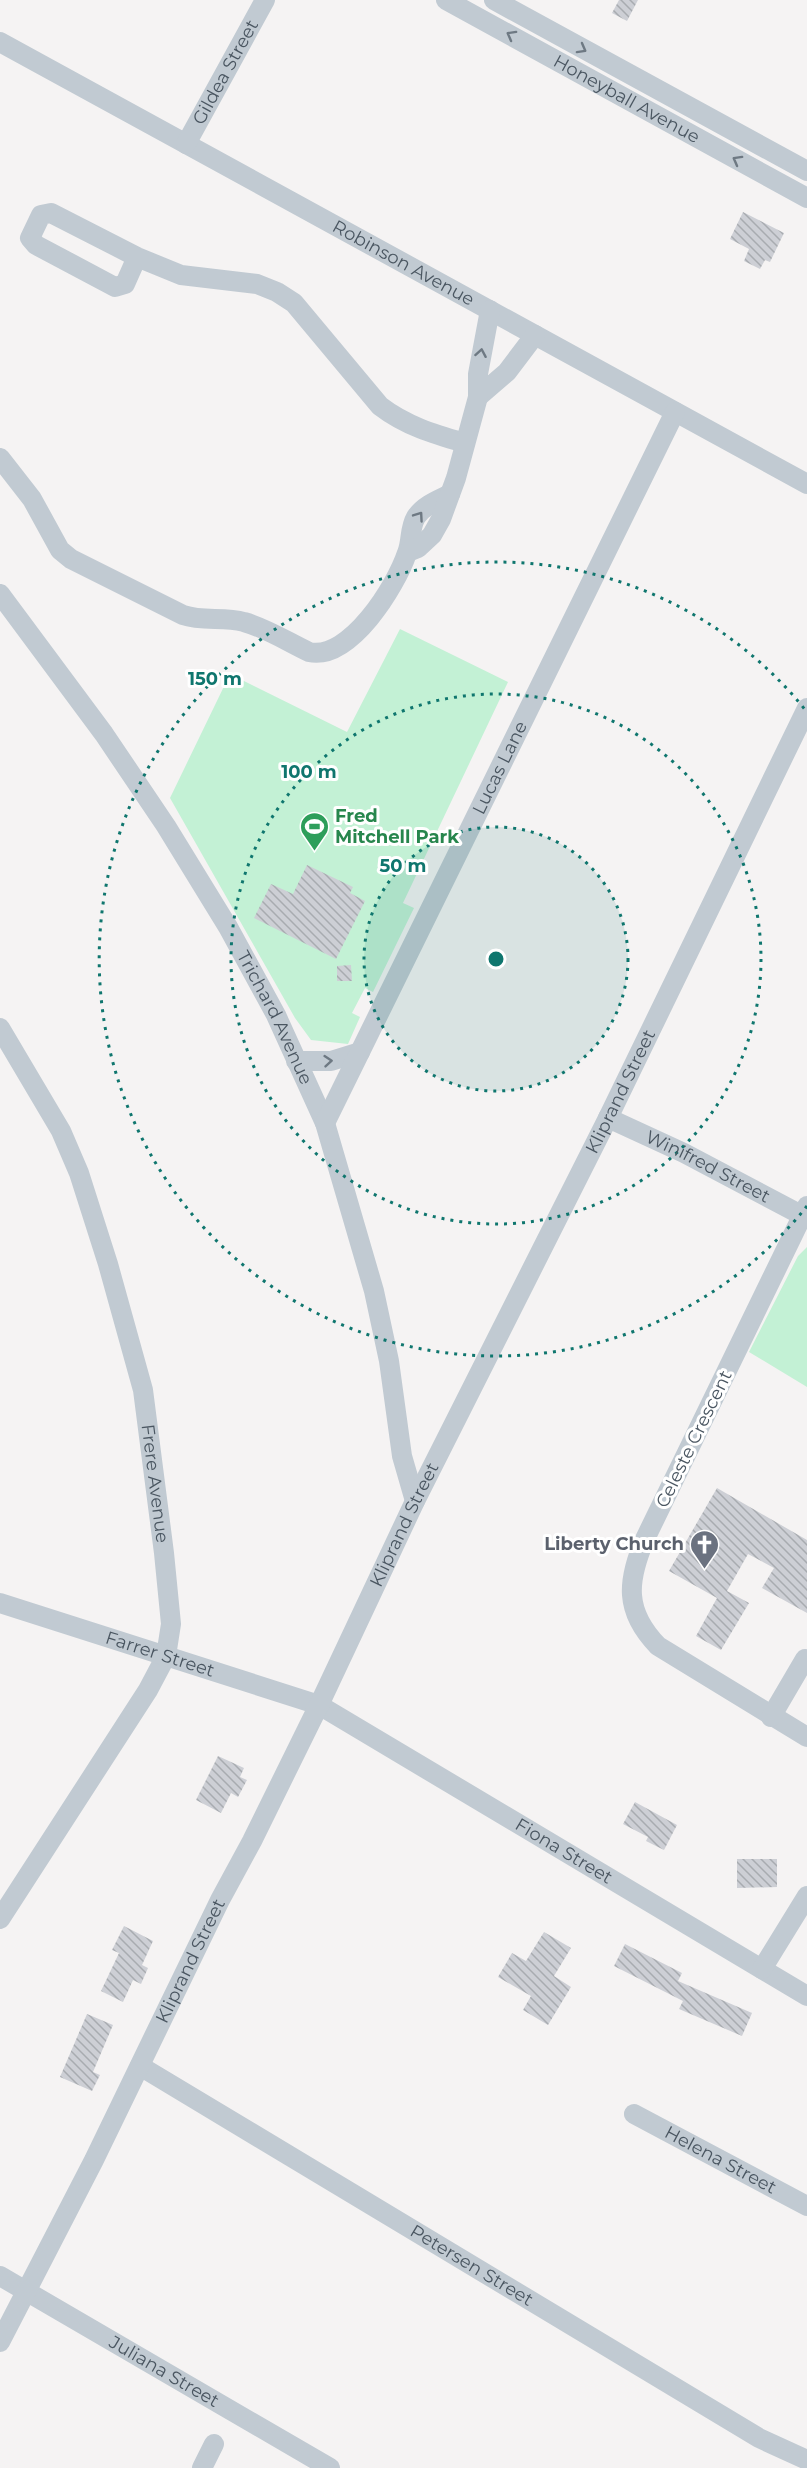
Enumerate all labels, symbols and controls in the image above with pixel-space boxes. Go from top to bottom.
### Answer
street label: Gildea Street [188,16,263,128]
one-way arrow [507,31,518,42]
one-way arrow [576,42,586,53]
street label: Honeyball Avenue [550,50,704,148]
one-way arrow [733,156,743,167]
street label: Robinson Avenue [329,215,478,311]
one-way arrow [474,348,487,358]
one-way arrow [412,511,423,522]
text: 150 m [188,668,242,690]
street label: Lucas Lane [468,717,532,818]
text: 100 m [281,761,337,783]
place label: Fred Mitchell Park [335,805,459,848]
sports icon: Fred Mitchell Park [298,810,330,852]
text: 50 m [380,855,426,877]
street label: Trichard Avenue [232,947,317,1088]
centre of rings [486,949,506,969]
street label: Kliprand Street [581,1026,660,1157]
one-way arrow [324,1054,333,1067]
street label: Winifred Street [642,1126,774,1207]
street label: Celeste Crescent [651,1367,737,1511]
street label: Frere Avenue [136,1423,174,1544]
street label: Kliprand Street [365,1459,444,1590]
church icon: Liberty Church [689,1528,721,1570]
place label: Liberty Church [544,1533,684,1555]
street label: Farrer Street [103,1626,217,1682]
street label: Fiona Street [511,1814,617,1889]
street label: Kliprand Street [151,1895,230,2027]
street label: Helena Street [661,2121,780,2199]
street label: Petersen Street [406,2220,537,2311]
street label: Juliana Street [104,2331,223,2412]

